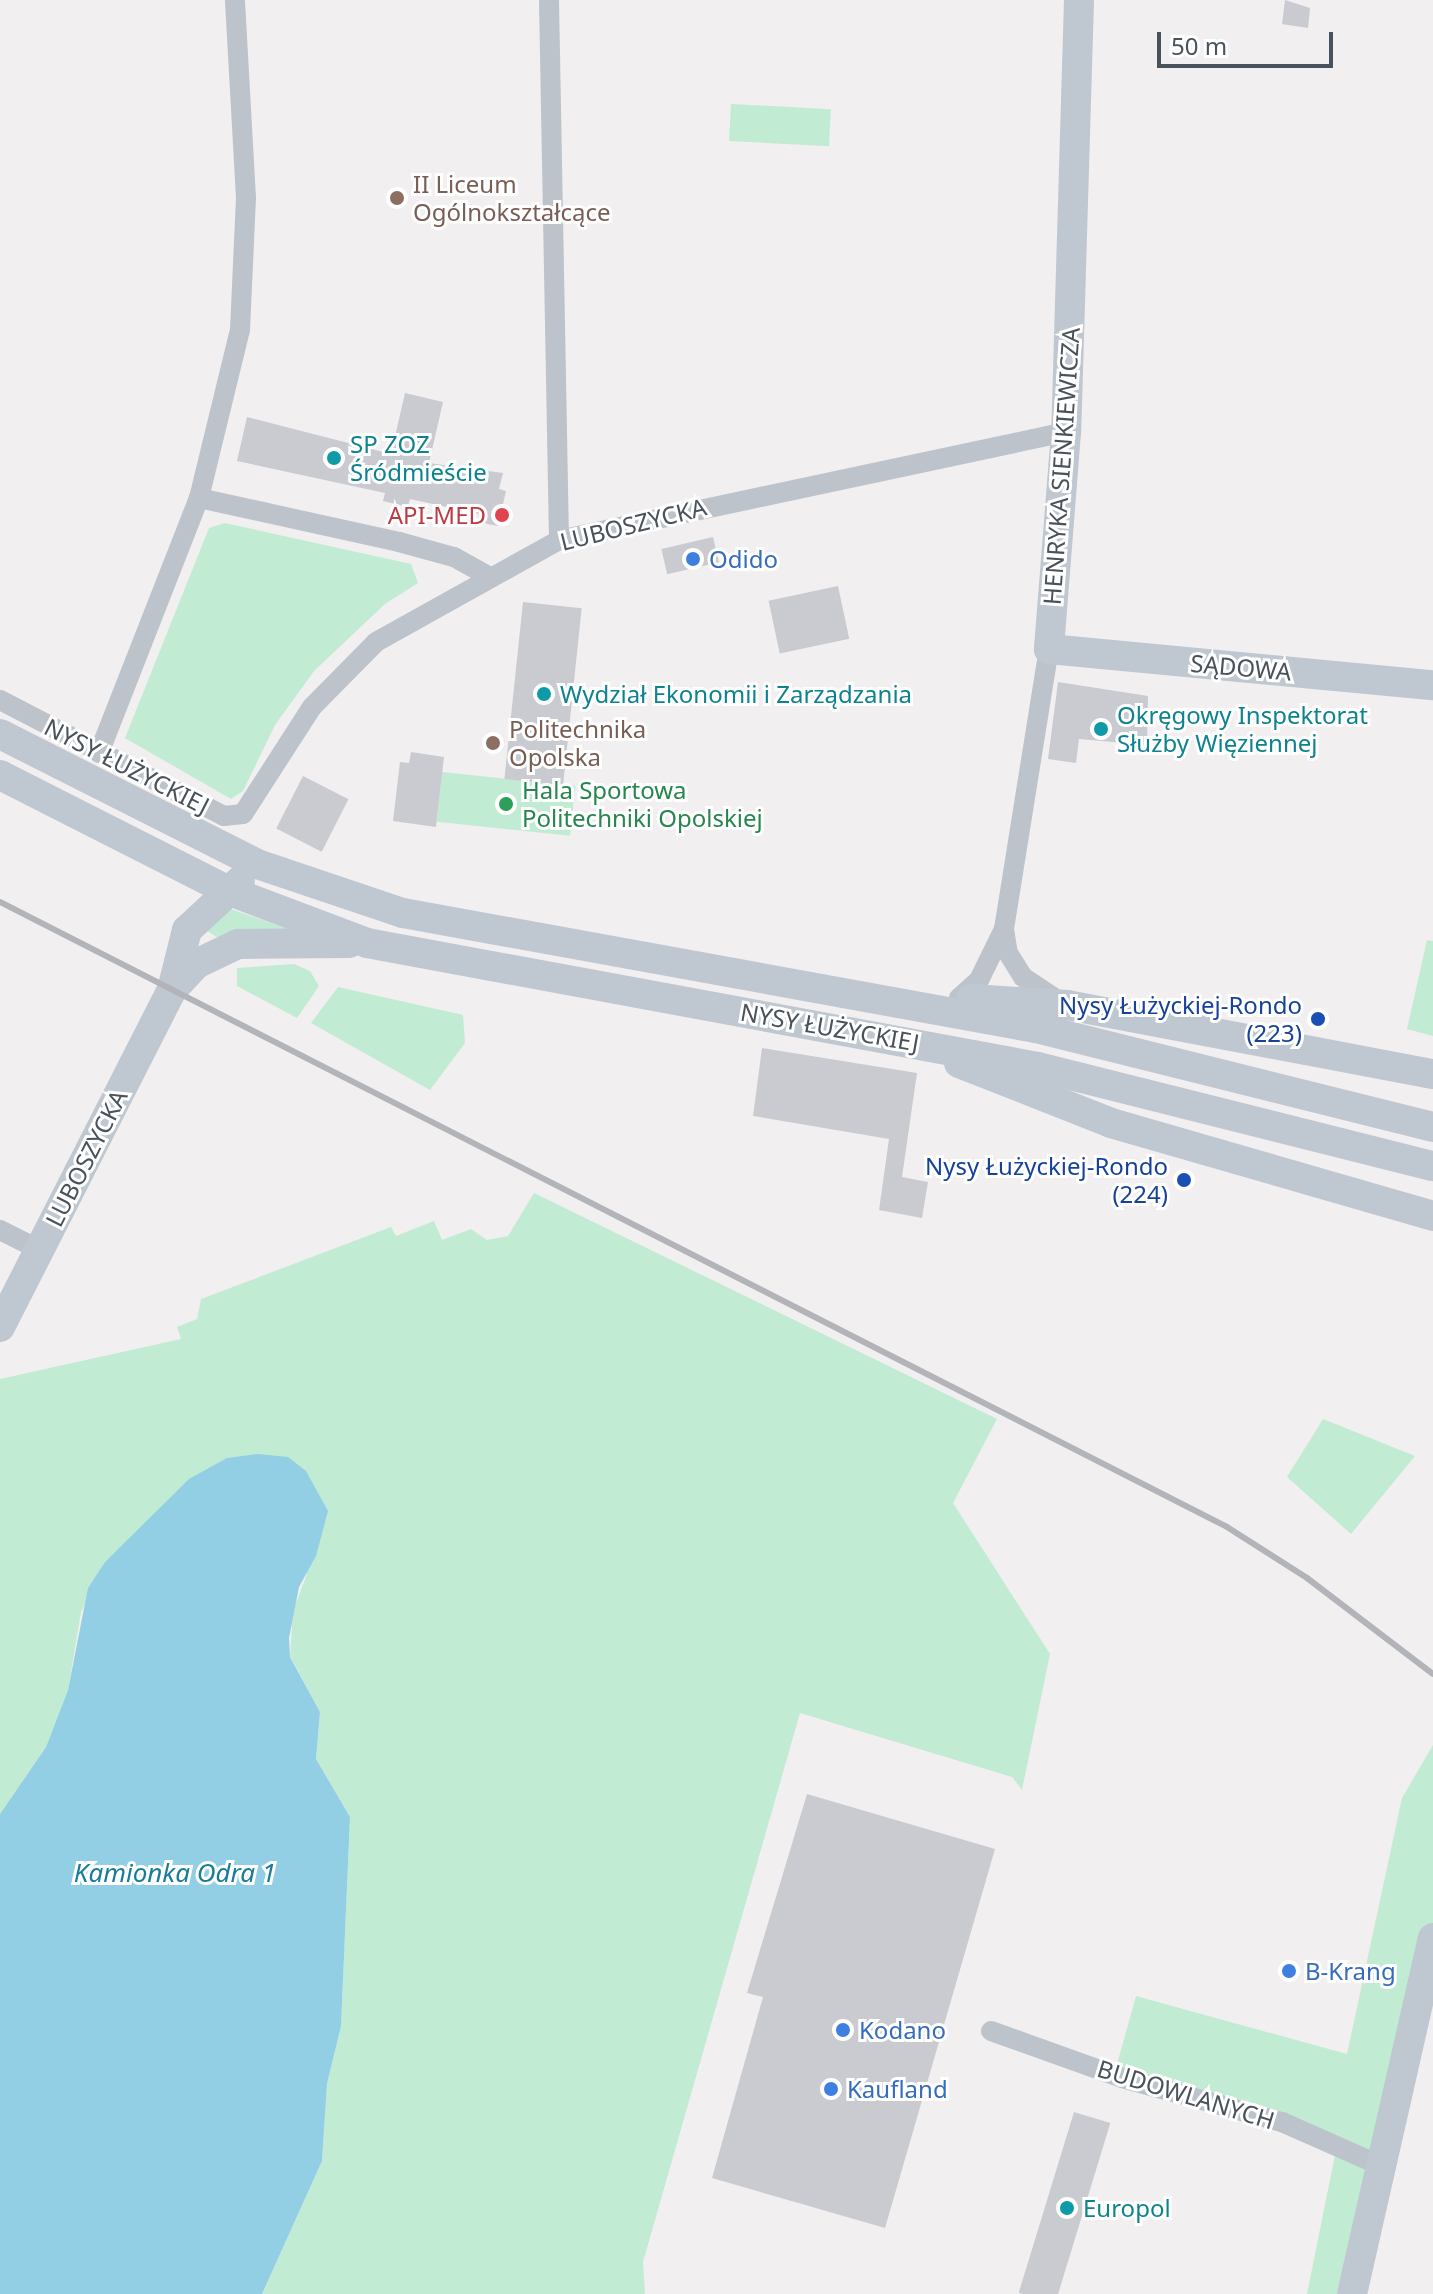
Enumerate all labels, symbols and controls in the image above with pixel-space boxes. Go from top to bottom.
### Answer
scale bar [1161,16,1337,66]
text: 50 m [1171,29,1227,62]
place label: II Liceum Ogólnokształcące [413,170,611,226]
marker: II Liceum Ogólnokształcące [388,189,406,207]
street label: HENRYKA SIENKIEWICZA [1037,326,1085,606]
place label: SP ZOZ Śródmieście [350,430,487,486]
marker: SP ZOZ Śródmieście [325,449,343,467]
street label: LUBOSZYCKA [557,492,709,556]
place label: API-MED [388,501,486,529]
marker: API-MED [493,506,511,524]
place label: Odido [709,545,778,573]
marker: Odido [684,550,702,568]
street label: SĄDOWA [1189,648,1293,686]
place label: Wydział Ekonomii i Zarządzania [560,680,912,708]
marker: Wydział Ekonomii i Zarządzania [535,685,553,703]
place label: Okręgowy Inspektorat Służby Więziennej [1117,701,1368,757]
street label: NYSY ŁUŻYCKIEJ [40,712,214,820]
place label: Politechnika Opolska [509,715,646,771]
marker: Okręgowy Inspektorat Służby Więziennej [1092,720,1110,738]
marker: Politechnika Opolska [484,734,502,752]
place label: Hala Sportowa Politechniki Opolskiej [522,776,763,832]
marker: Hala Sportowa Politechniki Opolskiej [497,795,515,813]
place label: Nysy Łużyckiej-Rondo (223) [1059,991,1302,1047]
street label: NYSY ŁUŻYCKIEJ [738,997,922,1057]
marker: Nysy Łużyckiej-Rondo (223) [1309,1010,1327,1028]
street label: LUBOSZYCKA [39,1085,133,1231]
place label: Nysy Łużyckiej-Rondo (224) [925,1152,1168,1208]
marker: Nysy Łużyckiej-Rondo (224) [1175,1171,1193,1189]
water label: Kamionka Odra 1 [74,1857,276,1889]
place label: B-Krang [1305,1957,1396,1985]
marker: B-Krang [1280,1962,1298,1980]
place label: Kodano [859,2016,946,2044]
marker: Kodano [834,2021,852,2039]
street label: BUDOWLANYCH [1094,2053,1278,2135]
place label: Kaufland [847,2075,948,2103]
marker: Kaufland [822,2080,840,2098]
place label: Europol [1083,2194,1171,2222]
marker: Europol [1058,2199,1076,2217]

